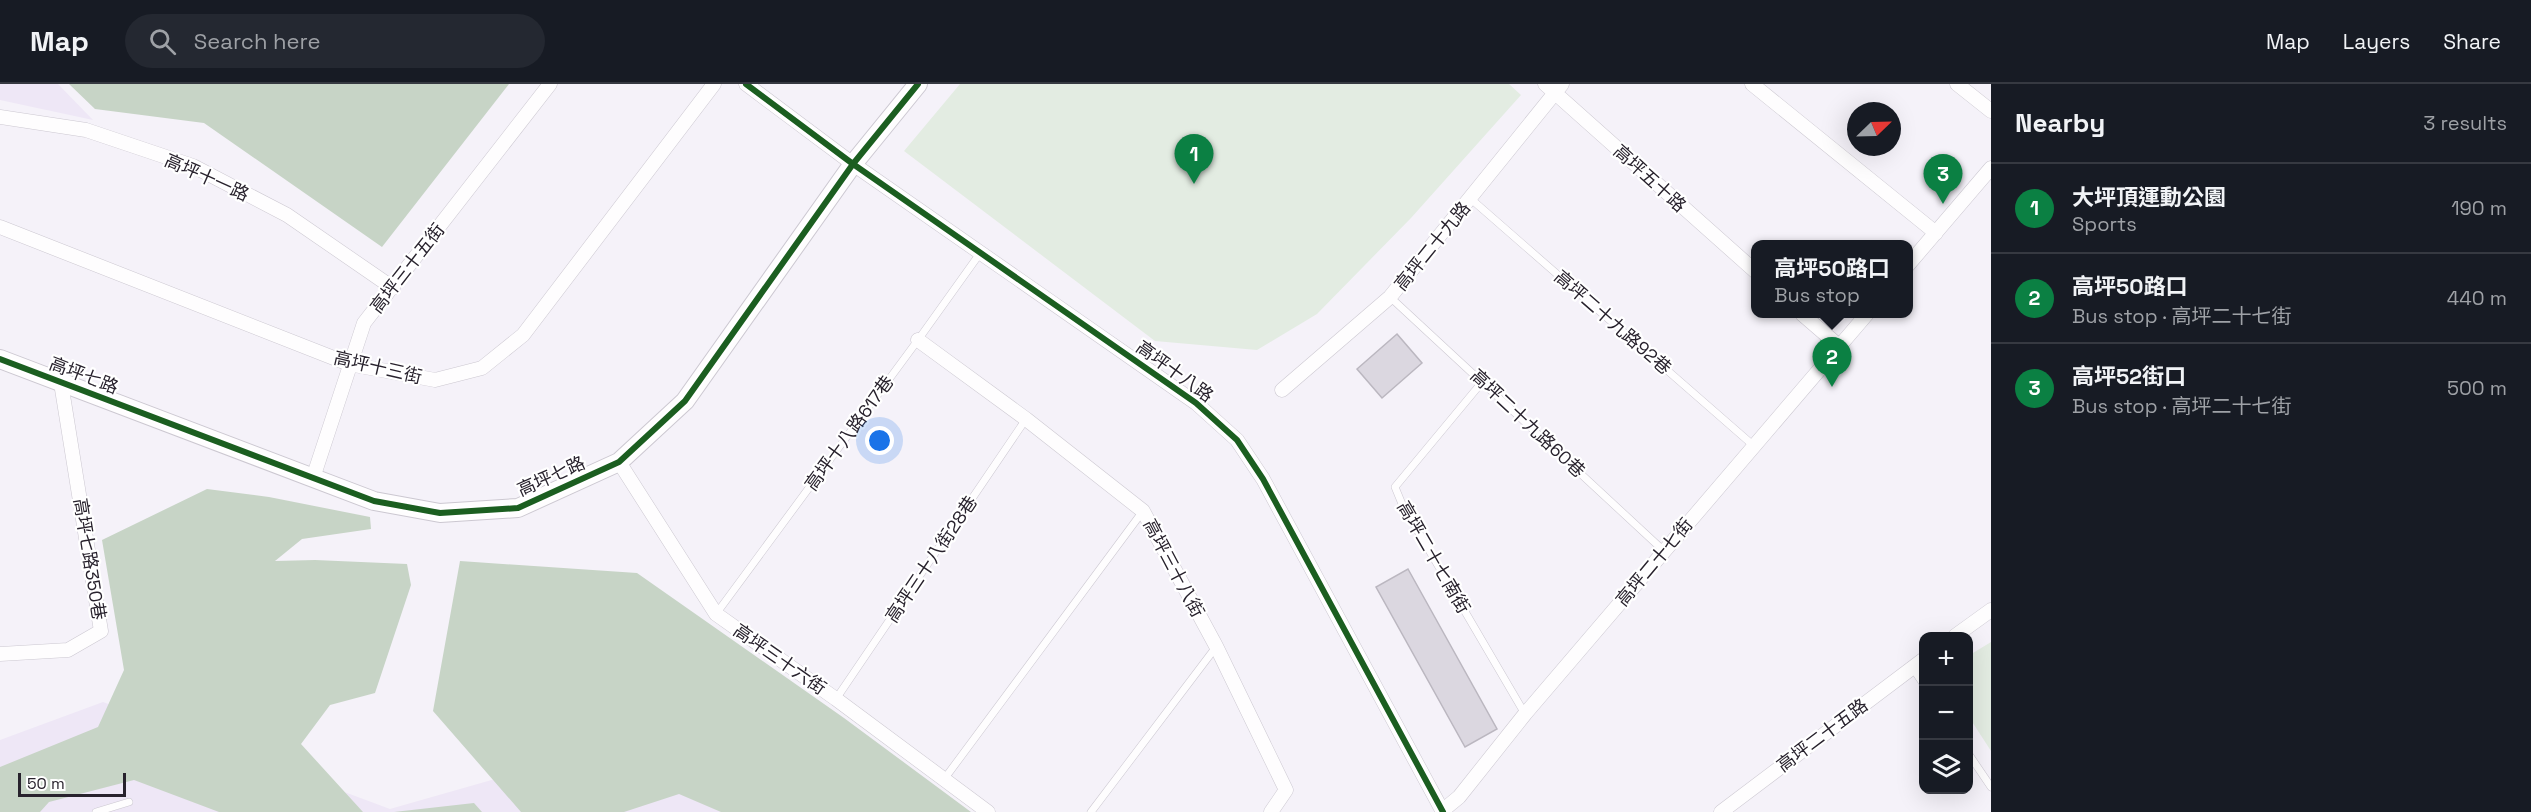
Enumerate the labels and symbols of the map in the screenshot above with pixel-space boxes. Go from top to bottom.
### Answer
north arrow [1847,102,1901,156]
pin: 1 [1174,135,1214,184]
street label: 高坪五十路 [1609,139,1691,217]
street label: 高坪十一路 [161,148,253,206]
pin: 3 [1924,154,1962,204]
street label: 高坪二十九路 [1389,197,1475,295]
street label: 高坪三十五街 [365,218,449,318]
street label: 高坪二十九路92巷 [1550,265,1676,379]
street label: 高坪十八路 [1132,335,1218,407]
pin: 2 [1812,338,1852,387]
street label: 高坪十三街 [332,346,424,388]
street label: 高坪七路 [46,351,122,399]
street label: 高坪二十九路60巷 [1466,364,1590,482]
street label: 高坪十八路617巷 [800,371,898,495]
your location [865,426,894,455]
street label: 高坪七路 [513,451,589,501]
street label: 高坪三十八街28巷 [880,491,982,627]
street label: 高坪七路350巷 [69,496,111,622]
street label: 高坪二十七南街 [1393,497,1475,617]
street label: 高坪二十七街 [1610,513,1698,611]
street label: 高坪三十八街 [1138,515,1210,621]
street label: 高坪三十六街 [729,619,831,699]
street label: 高坪二十五路 [1772,693,1872,777]
scale bar [18,770,126,798]

